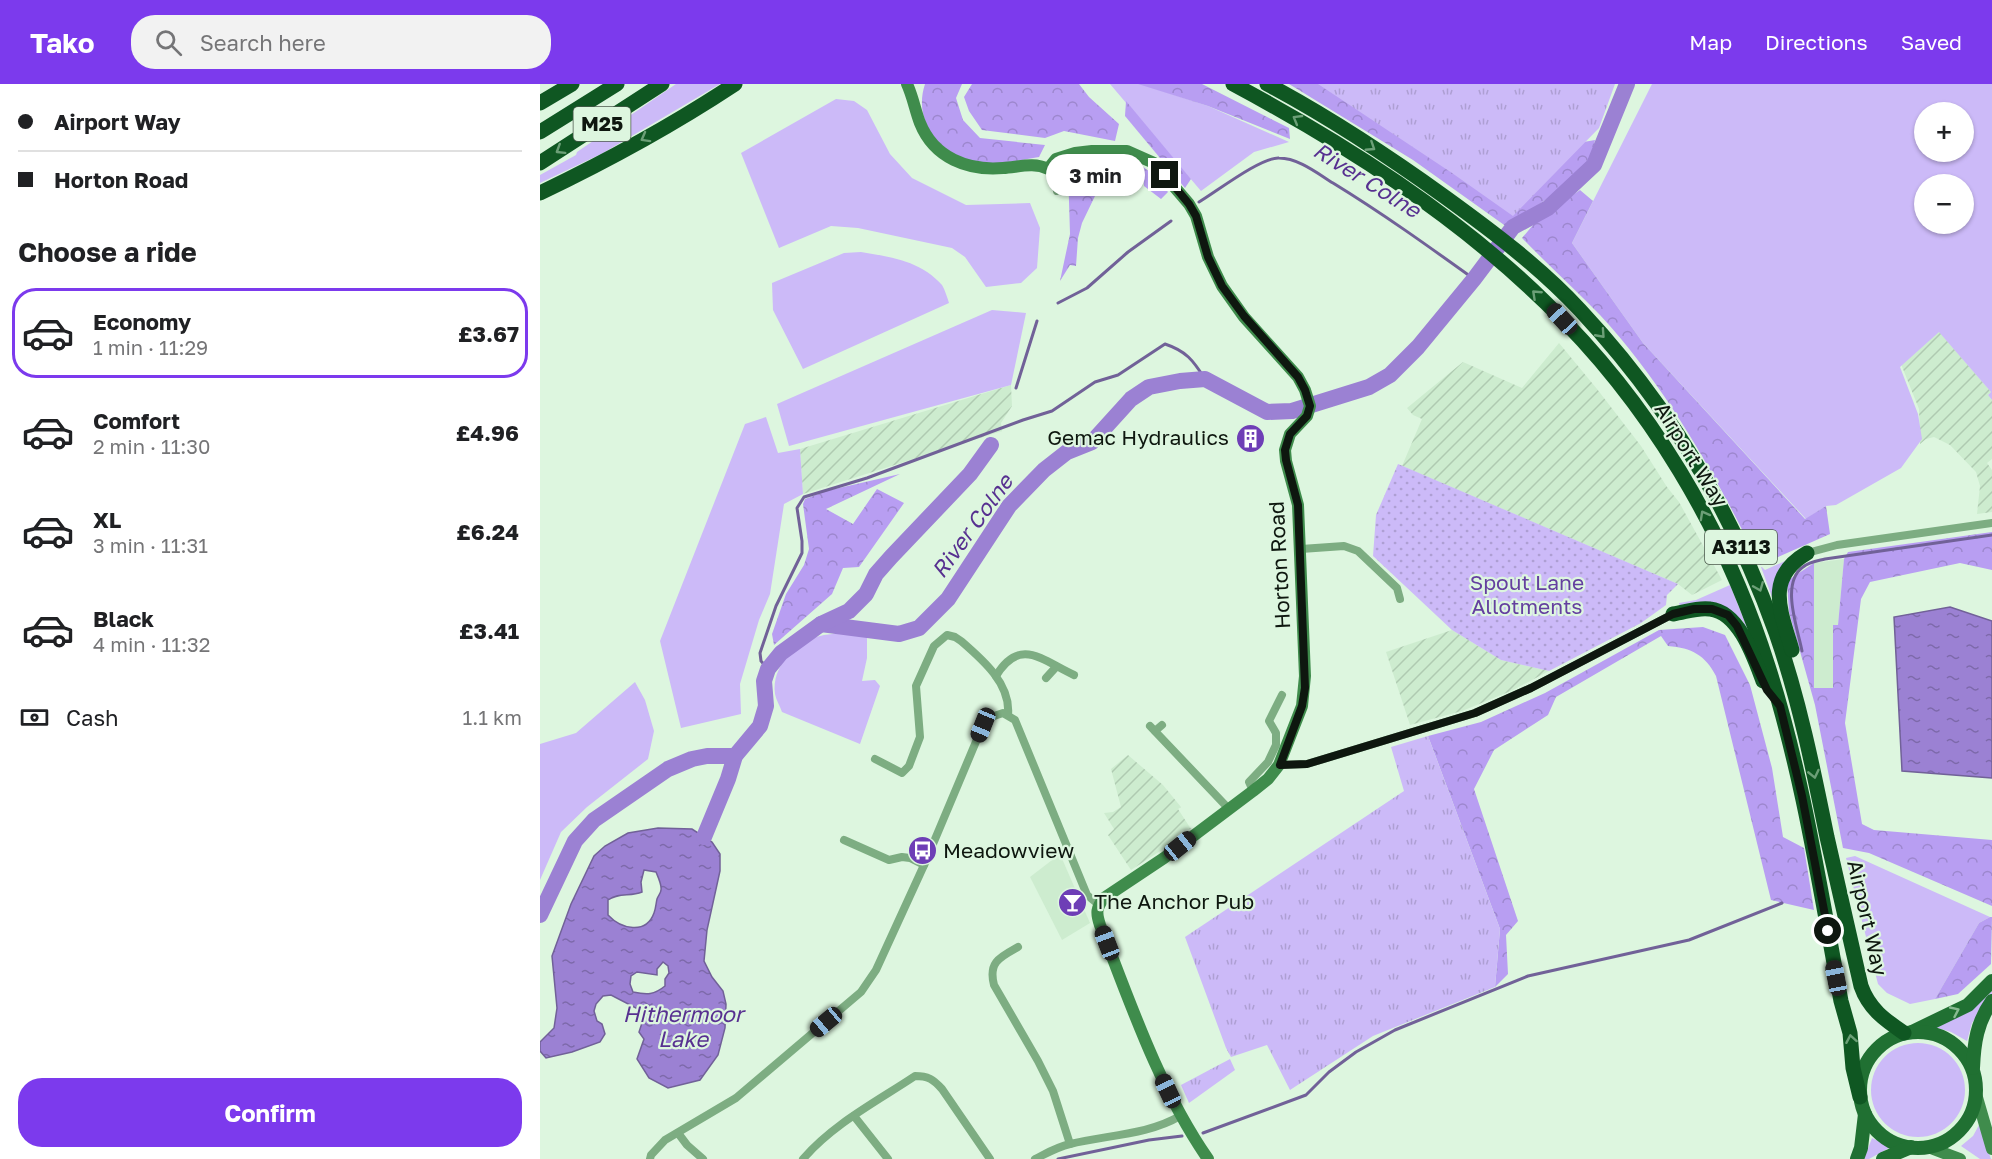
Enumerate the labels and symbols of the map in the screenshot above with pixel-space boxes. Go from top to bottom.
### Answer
road number: M25 [574,107,630,141]
one-way arrow [1293,115,1303,126]
one-way arrow [641,131,652,142]
water label: River Colne [1309,136,1428,224]
one-way arrow [1365,139,1375,151]
one-way arrow [556,143,566,155]
callout: 3 min [1045,154,1144,196]
route end [1151,161,1178,188]
one-way arrow [1533,290,1543,301]
car [1543,300,1581,338]
one-way arrow [1594,327,1605,338]
street label: Airport Way [1650,397,1734,512]
building icon: Gemac Hydraulics [1234,422,1266,454]
place label: Gemac Hydraulics [1047,424,1229,450]
water label: River Colne [925,467,1019,583]
street label: Horton Road [1263,501,1295,630]
one-way arrow [1700,511,1711,521]
road number: A3113 [1705,530,1777,564]
park label: Spout Lane Allotments [1470,569,1584,619]
one-way arrow [1752,581,1764,592]
car [968,705,998,745]
one-way arrow [1806,769,1819,779]
car [1160,828,1200,864]
bus stop icon: Meadowview [906,835,938,867]
place label: Meadowview [943,837,1074,863]
street label: Airport Way [1842,857,1894,979]
bar icon: The Anchor Pub [1057,886,1089,918]
place label: The Anchor Pub [1094,888,1254,914]
route start [1814,917,1841,944]
car [1092,923,1122,963]
car [1824,959,1848,997]
water label: Hithermoor Lake [623,1000,747,1052]
car [806,1004,846,1040]
one-way arrow [1949,1007,1960,1019]
one-way arrow [1845,1035,1858,1045]
car [1152,1071,1184,1111]

